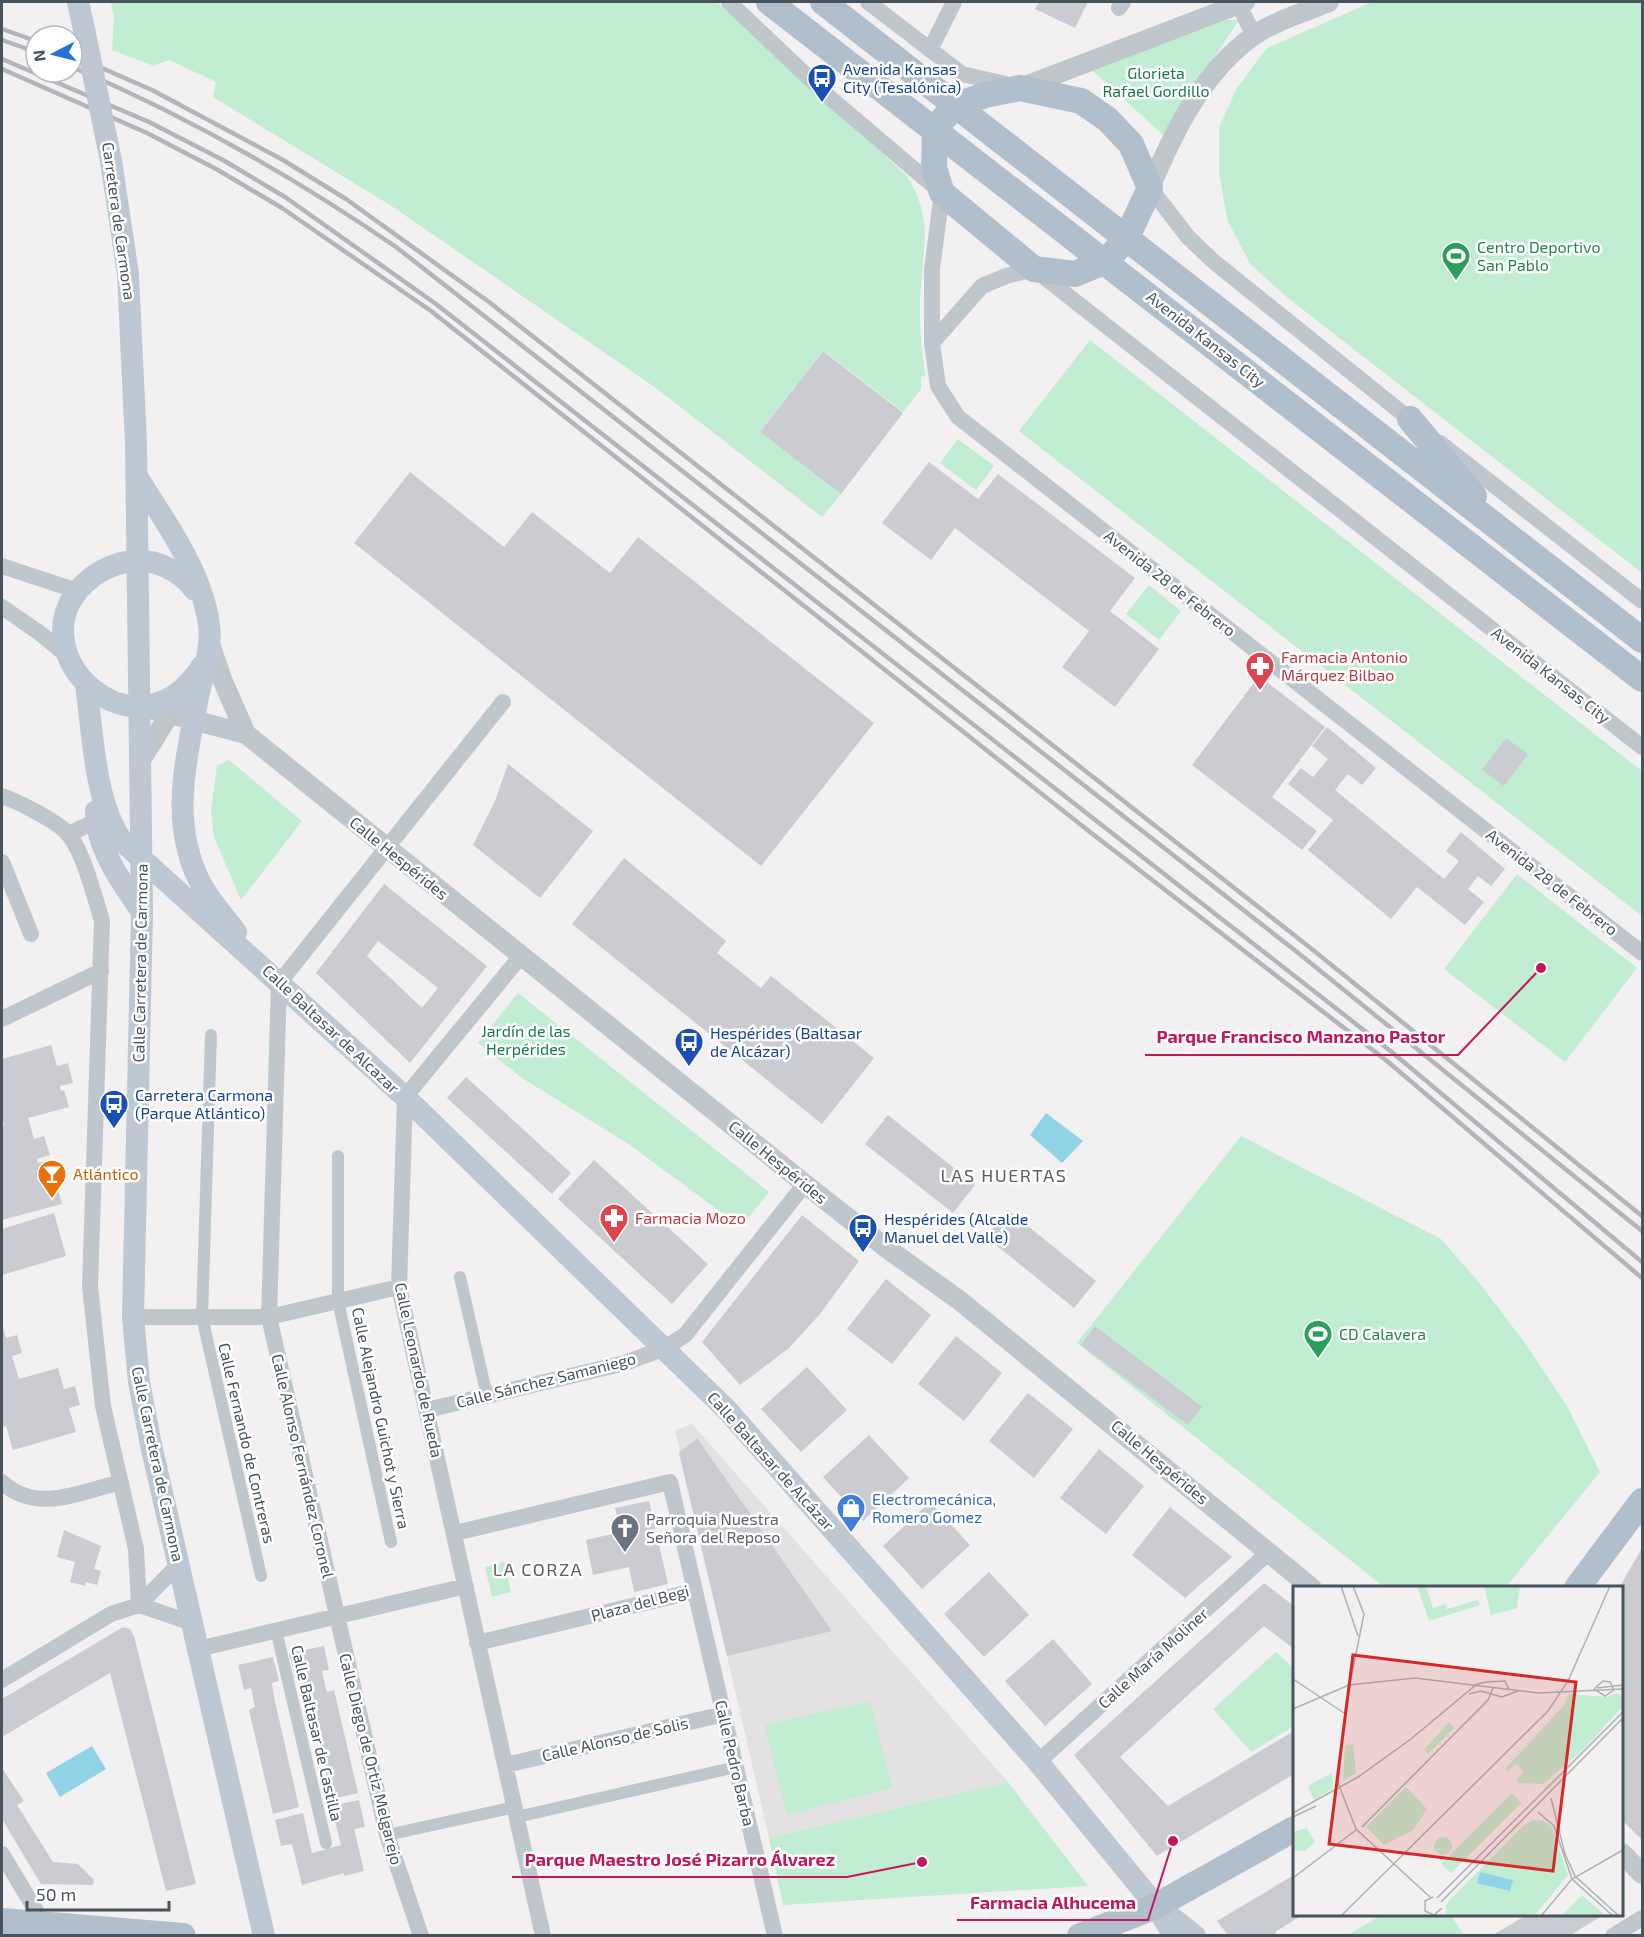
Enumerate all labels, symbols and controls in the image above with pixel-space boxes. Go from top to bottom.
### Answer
north arrow [24,24,84,84]
text: N [28,49,49,63]
place label: Avenida Kansas City (Tesalónica) [843,59,961,96]
bus stop icon: Avenida Kansas City (Tesalónica) [806,62,838,104]
park label: Glorieta Rafael Gordillo [1102,63,1210,100]
street label: Carretera de Carmona [99,141,140,301]
place label: Centro Deportivo San Pablo [1477,237,1601,274]
sports icon: Centro Deportivo San Pablo [1440,240,1472,282]
street label: Avenida Kansas City [1143,286,1270,391]
street label: Avenida 28 de Febrero [1101,526,1240,640]
street label: Avenida Kansas City [1488,622,1615,727]
place label: Farmacia Antonio Márquez Bilbao [1281,647,1408,684]
pharmacy icon: Farmacia Antonio Márquez Bilbao [1244,650,1276,692]
street label: Calle Hespérides [346,812,452,903]
street label: Avenida 28 de Febrero [1483,825,1622,939]
street label: Calle Carretera de Carmona [128,863,151,1063]
street label: Calle Baltasar de Alcazar [259,960,404,1097]
callout: Parque Francisco Manzano Pastor [1145,1019,1458,1055]
park label: Jardín de las Herpérides [481,1021,571,1058]
place label: Hespérides (Baltasar de Alcázar) [710,1023,863,1060]
text: Parque Francisco Manzano Pastor [1156,1025,1446,1047]
bus stop icon: Hespérides (Baltasar de Alcázar) [673,1026,705,1068]
place label: Carretera Carmona (Parque Atlántico) [135,1085,273,1122]
bus stop icon: Carretera Carmona (Parque Atlántico) [98,1088,130,1130]
street label: Calle Hespérides [725,1116,831,1207]
bar icon: Atlántico [36,1158,68,1200]
place label: Atlántico [73,1164,139,1183]
district label: LAS HUERTAS [941,1164,1067,1186]
pharmacy icon: Farmacia Mozo [598,1202,630,1244]
place label: Farmacia Mozo [635,1208,746,1227]
place label: Hespérides (Alcalde Manuel del Valle) [884,1209,1028,1246]
bus stop icon: Hespérides (Alcalde Manuel del Valle) [847,1212,879,1254]
street label: Calle Leonardo de Rueda [392,1281,447,1459]
street label: Calle Alejandro Guichot y Sierra [348,1305,414,1531]
sports icon: CD Calavera [1302,1318,1334,1360]
place label: CD Calavera [1339,1324,1426,1343]
street label: Calle Fernando de Contreras [215,1341,280,1545]
street label: Calle Sánchez Samaniego [454,1348,638,1411]
street label: Calle Alonso Fernández Coronel [268,1352,339,1580]
street label: Calle Carretera de Carmona [129,1365,188,1563]
street label: Calle Baltasar de Alcázar [704,1387,839,1534]
street label: Calle Hespérides [1108,1415,1213,1508]
place label: Electromecánica, Romero Gomez [872,1489,996,1526]
shop icon: Electromecánica, Romero Gomez [835,1492,867,1534]
place label: Parroquia Nuestra Señora del Reposo [646,1509,780,1546]
church icon: Parroquia Nuestra Señora del Reposo [609,1512,641,1554]
district label: LA CORZA [493,1558,583,1580]
street label: Plaza del Begi [589,1580,691,1625]
inset map [1293,1586,1623,1916]
street label: Calle María Moliner [1094,1603,1212,1712]
street label: Calle Baltasar de Castilla [288,1643,347,1823]
street label: Calle Diego de Ortiz Melgarejo [335,1651,407,1867]
street label: Calle Pedro Barba [712,1698,759,1828]
street label: Calle Alonso de Solis [540,1712,690,1765]
callout: Parque Maestro José Pizarro Álvarez [512,1841,847,1877]
text: Parque Maestro José Pizarro Álvarez [525,1848,835,1870]
scale bar [27,1874,170,1912]
text: 50 m [36,1883,76,1905]
callout: Farmacia Alhucema [957,1884,1148,1920]
text: Farmacia Alhucema [970,1891,1136,1913]

